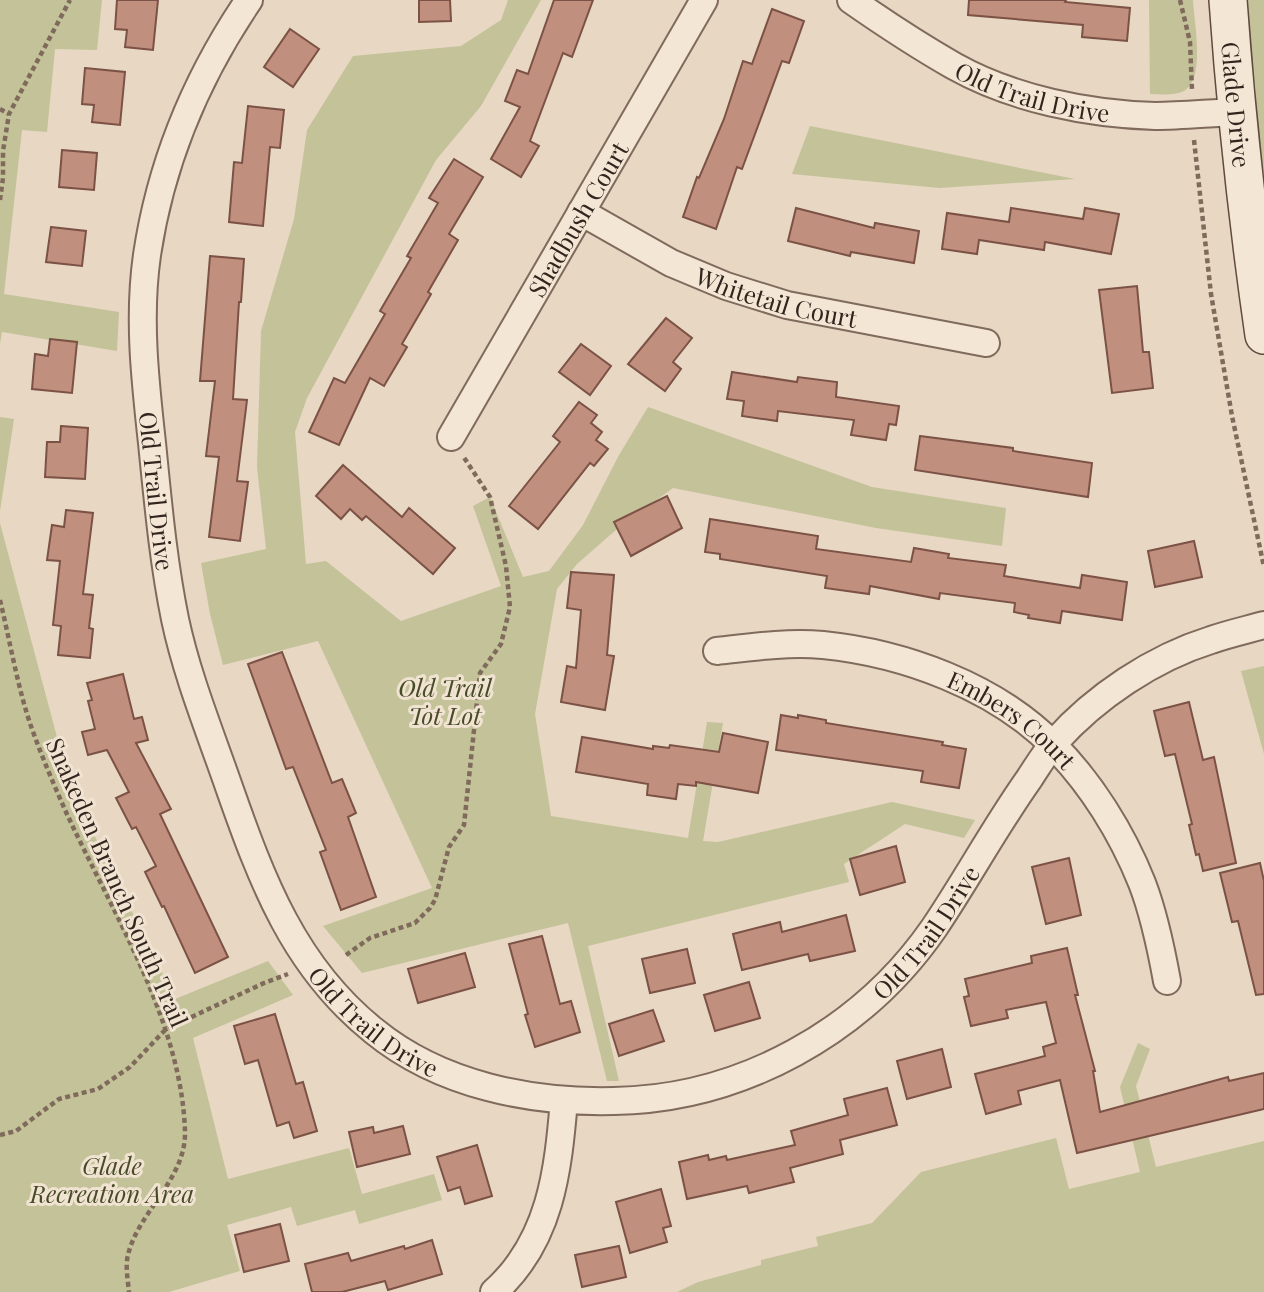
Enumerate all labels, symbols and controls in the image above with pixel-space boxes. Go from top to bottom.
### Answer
street label: Glade Drive [1215,40,1259,169]
street label: Old Trail Drive [950,54,1112,129]
street label: Shadbush Court [520,135,635,302]
street label: Whitetail Court [690,259,861,334]
street label: Old Trail Drive [133,410,182,573]
street label: Embers Court [943,662,1084,776]
park label: Old Trail Tot Lot [398,671,493,731]
street label: Snakeden Branch South Trail [40,732,196,1032]
street label: Old Trail Drive [865,859,986,1006]
street label: Old Trail Drive [302,960,444,1084]
park label: Glade Recreation Area [29,1149,194,1209]

